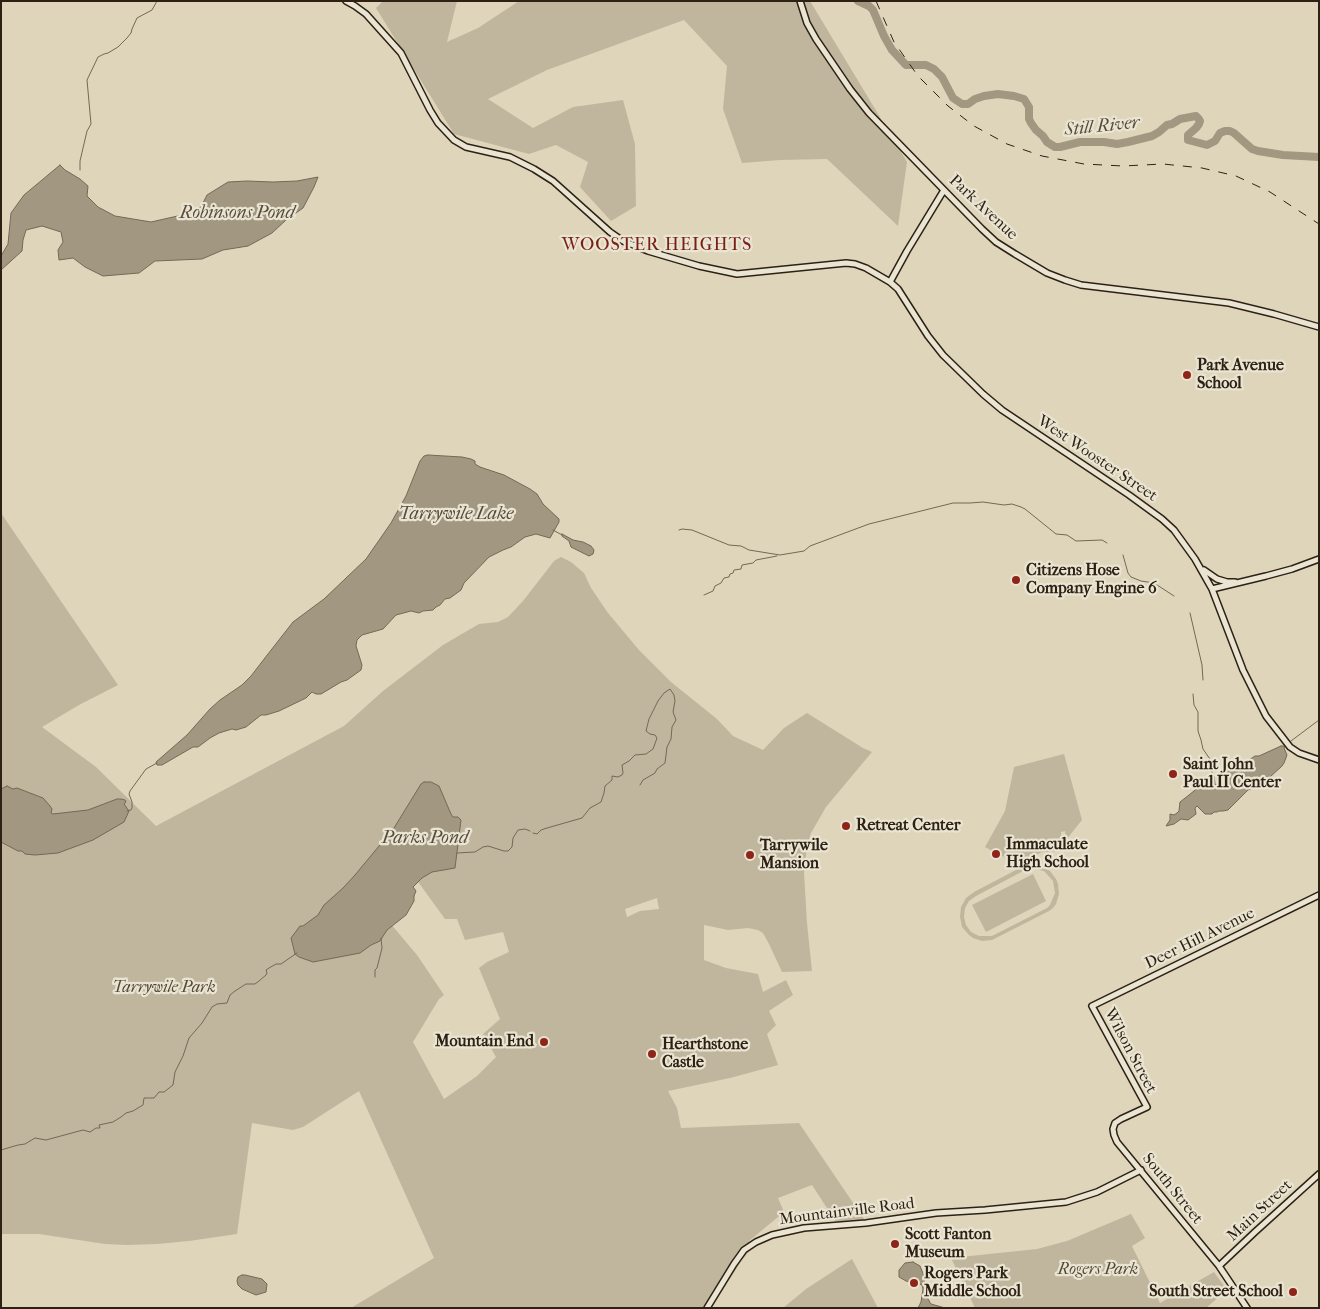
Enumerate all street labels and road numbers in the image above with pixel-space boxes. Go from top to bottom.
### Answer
street label: Park Avenue [945,171,1021,245]
street label: West Wooster Street [1033,412,1161,506]
street label: Deer Hill Avenue [1142,904,1258,974]
street label: Wilson Street [1100,1005,1160,1097]
street label: South Street [1138,1150,1206,1228]
street label: Main Street [1224,1176,1296,1246]
street label: Mountainville Road [778,1194,916,1230]

